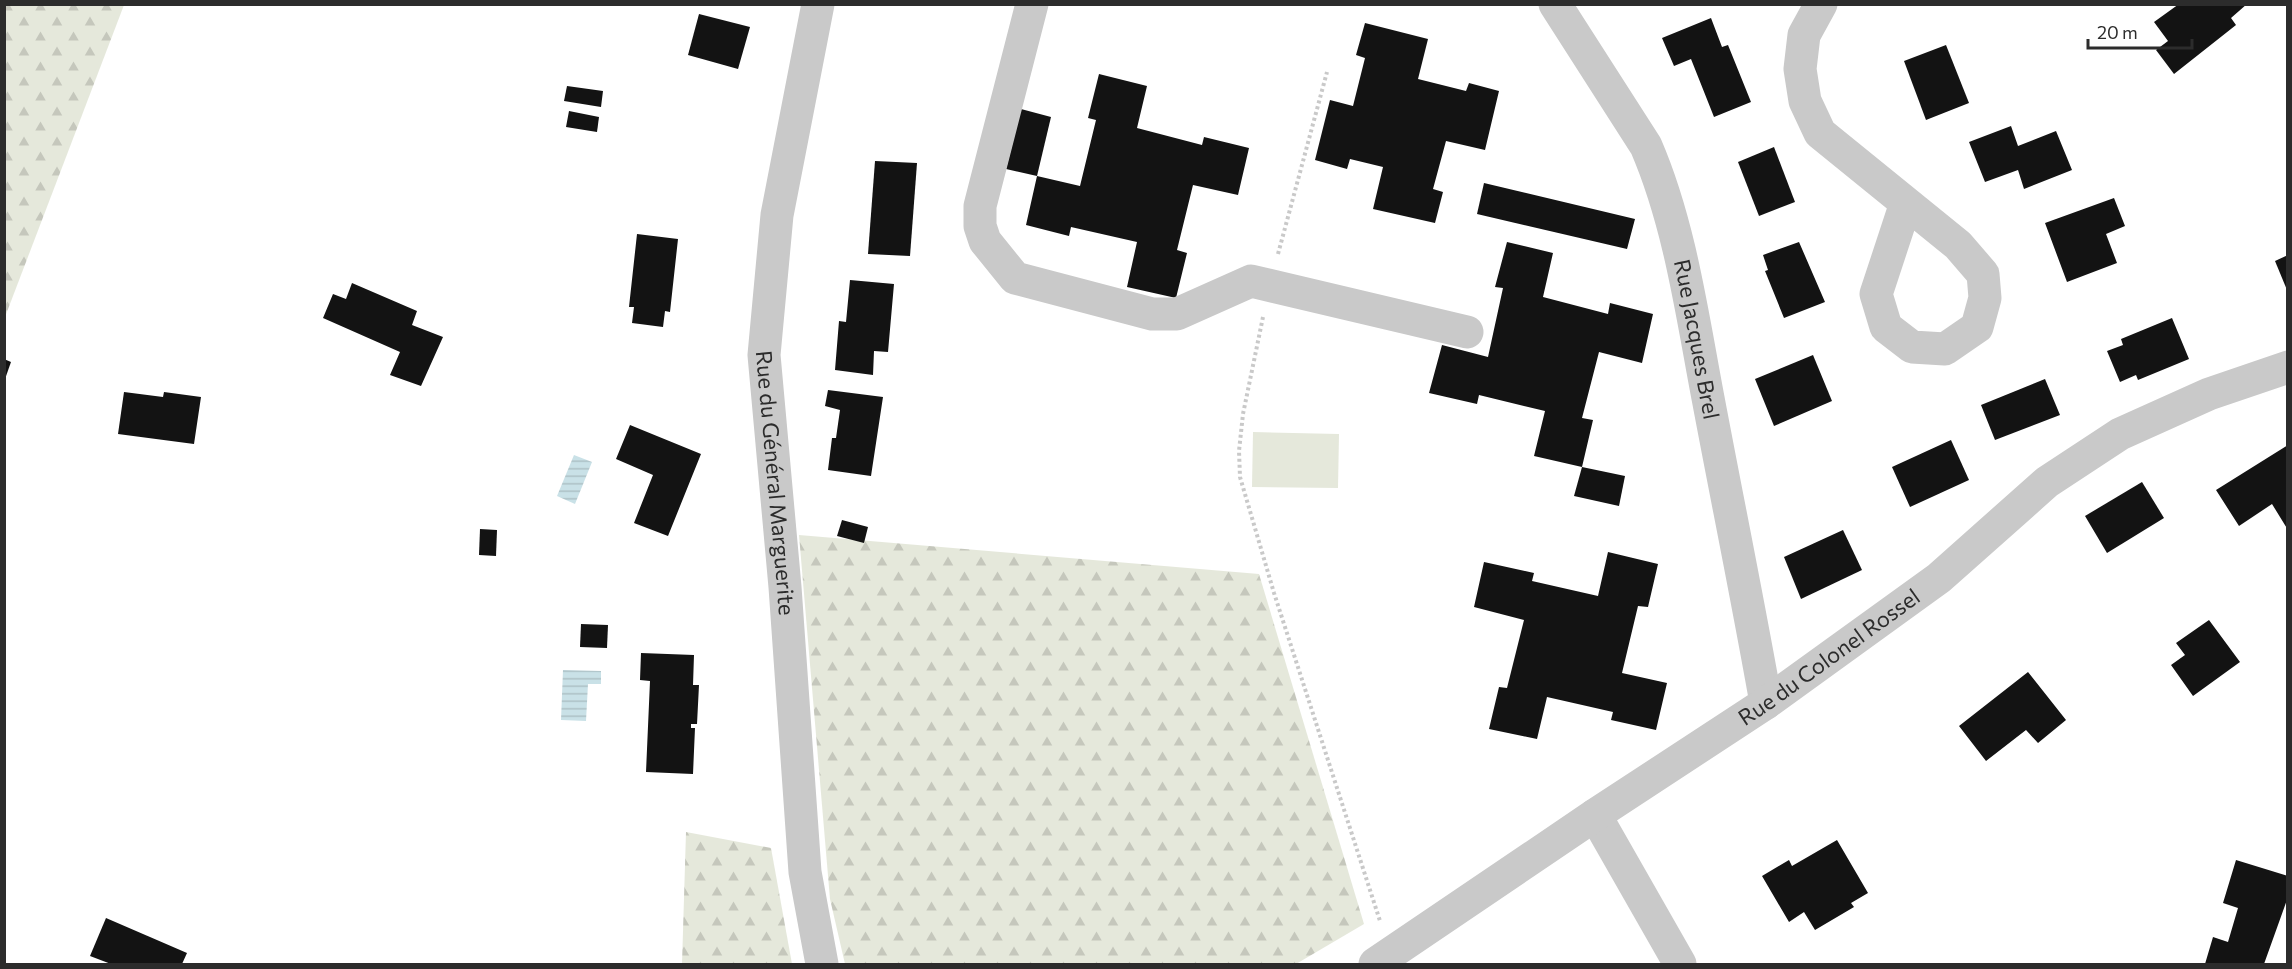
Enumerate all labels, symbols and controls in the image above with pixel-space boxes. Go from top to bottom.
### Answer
scale bar [2088,12,2192,50]
text: 20 m [2097,21,2138,43]
street label: Rue Jacques Brel [1669,257,1726,421]
street label: Rue du Général Marguerite [751,349,801,616]
street label: Rue du Colonel Rossel [1733,582,1925,731]

